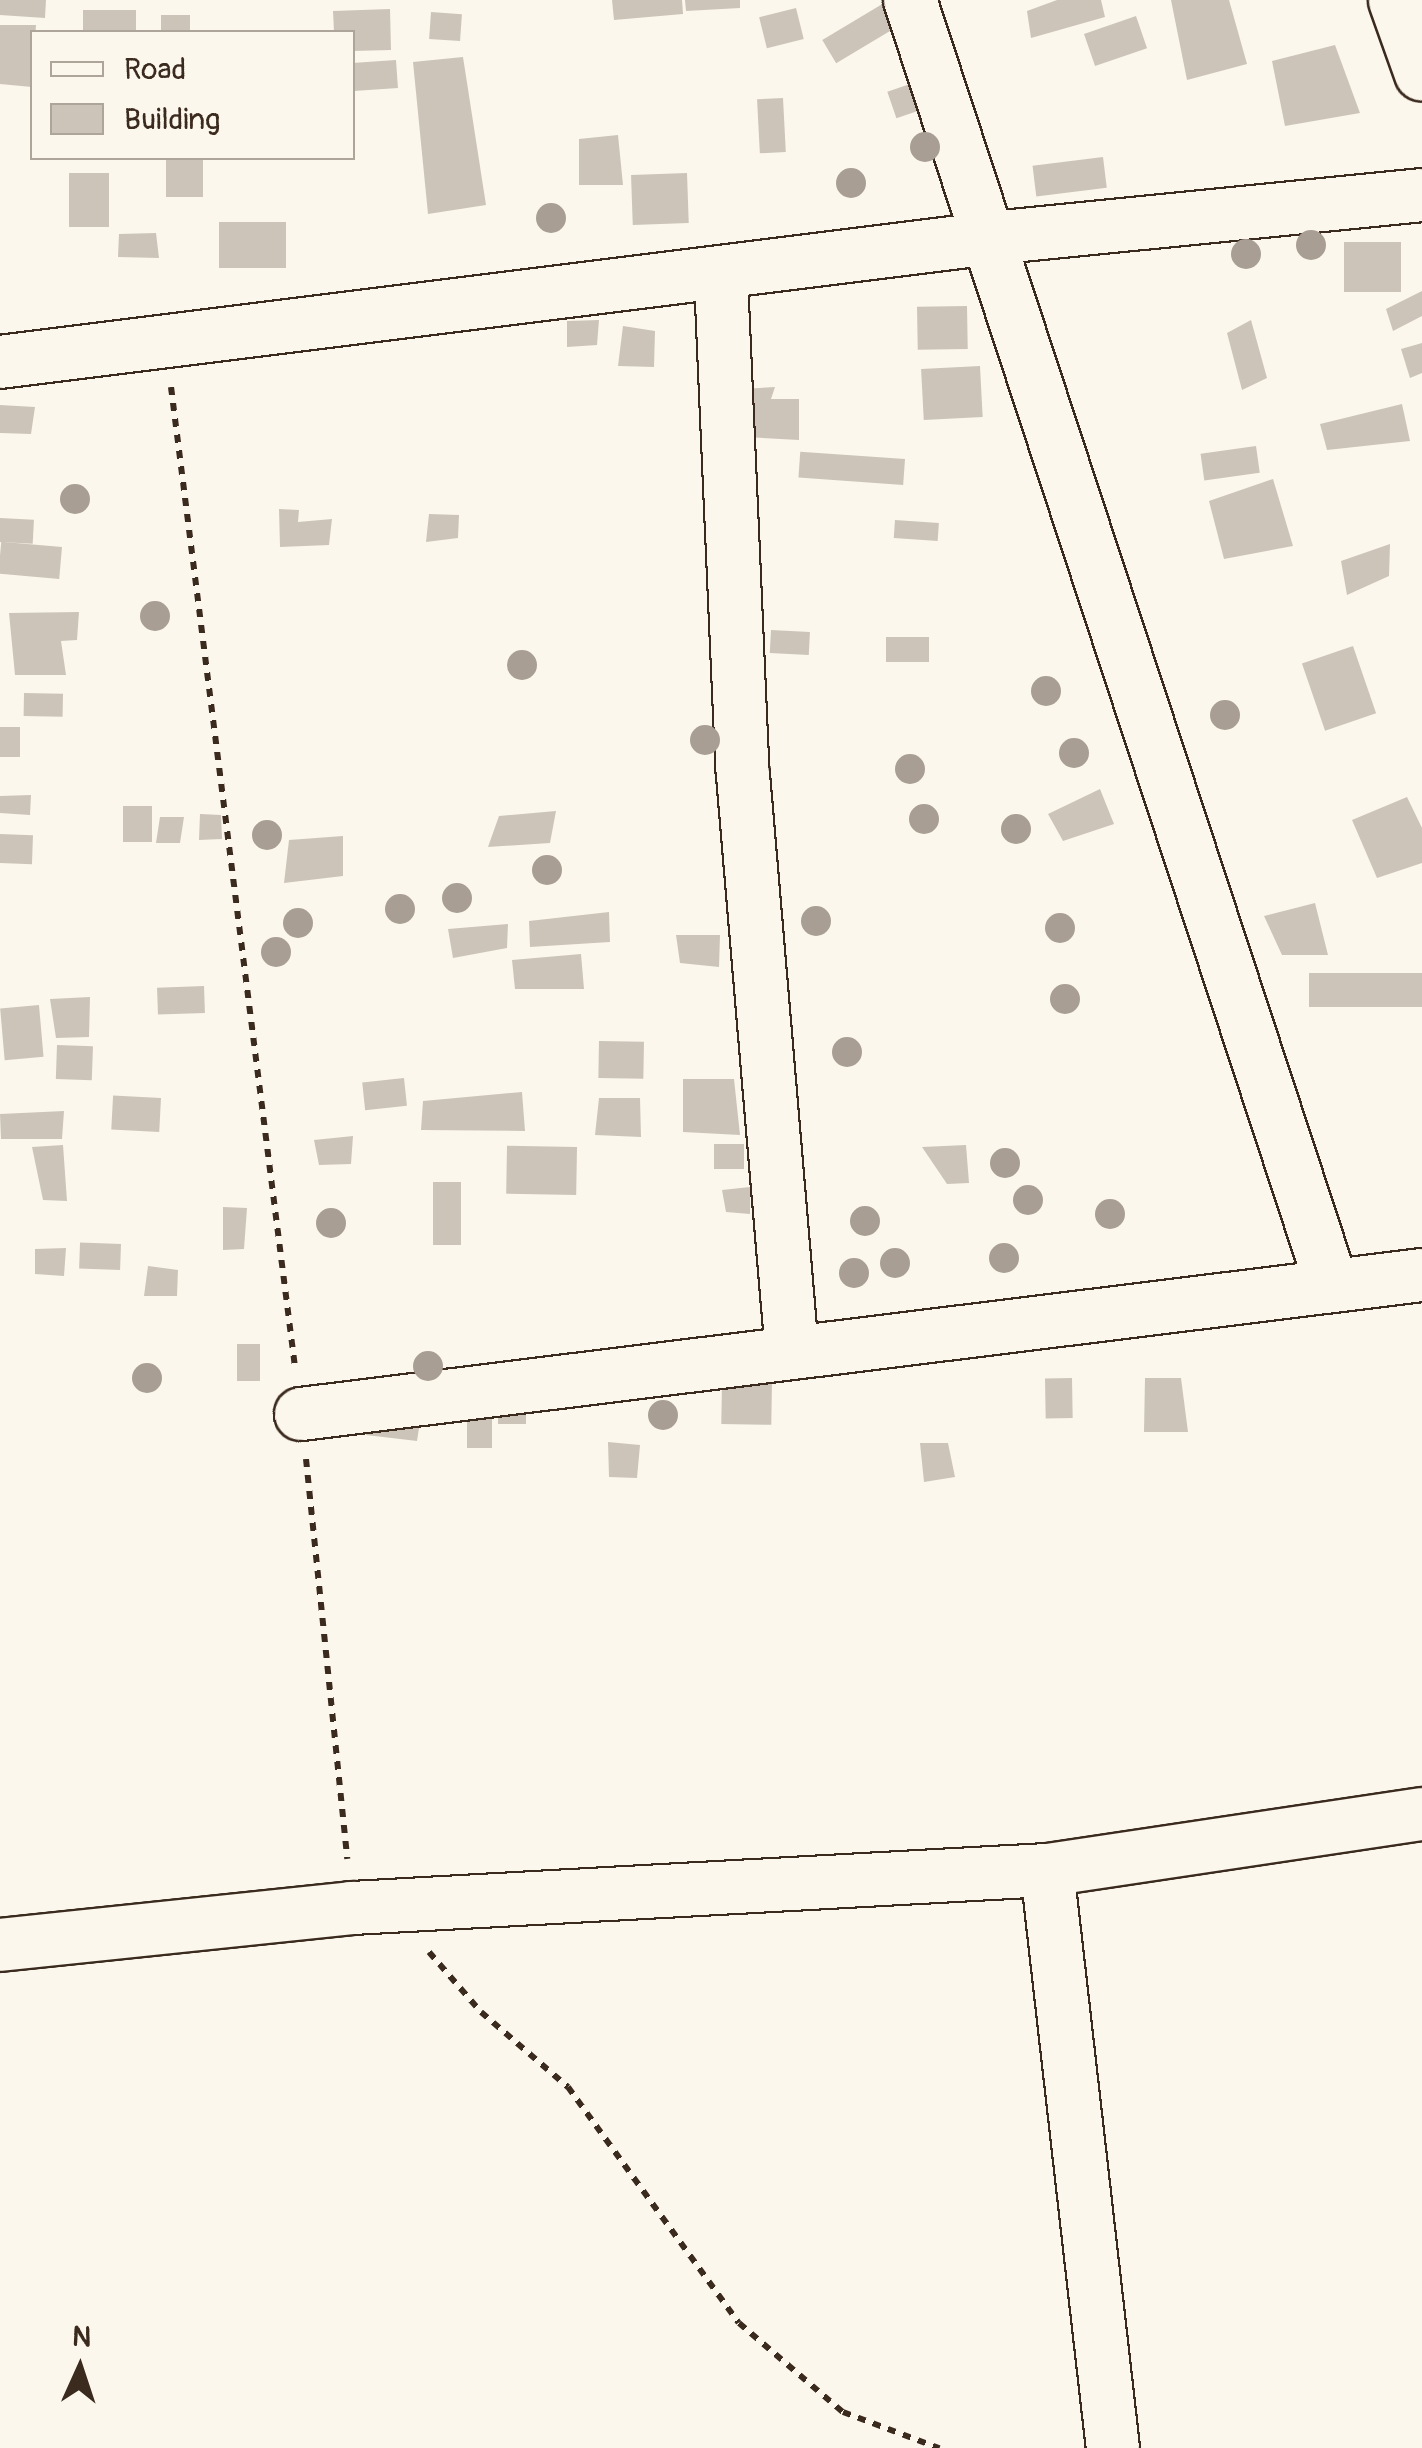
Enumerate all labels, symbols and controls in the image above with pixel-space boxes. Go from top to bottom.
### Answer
legend [30,30,355,160]
text: Road [124,51,186,88]
text: Building [124,101,220,138]
north arrow [30,2318,130,2418]
text: N [71,2320,92,2356]

